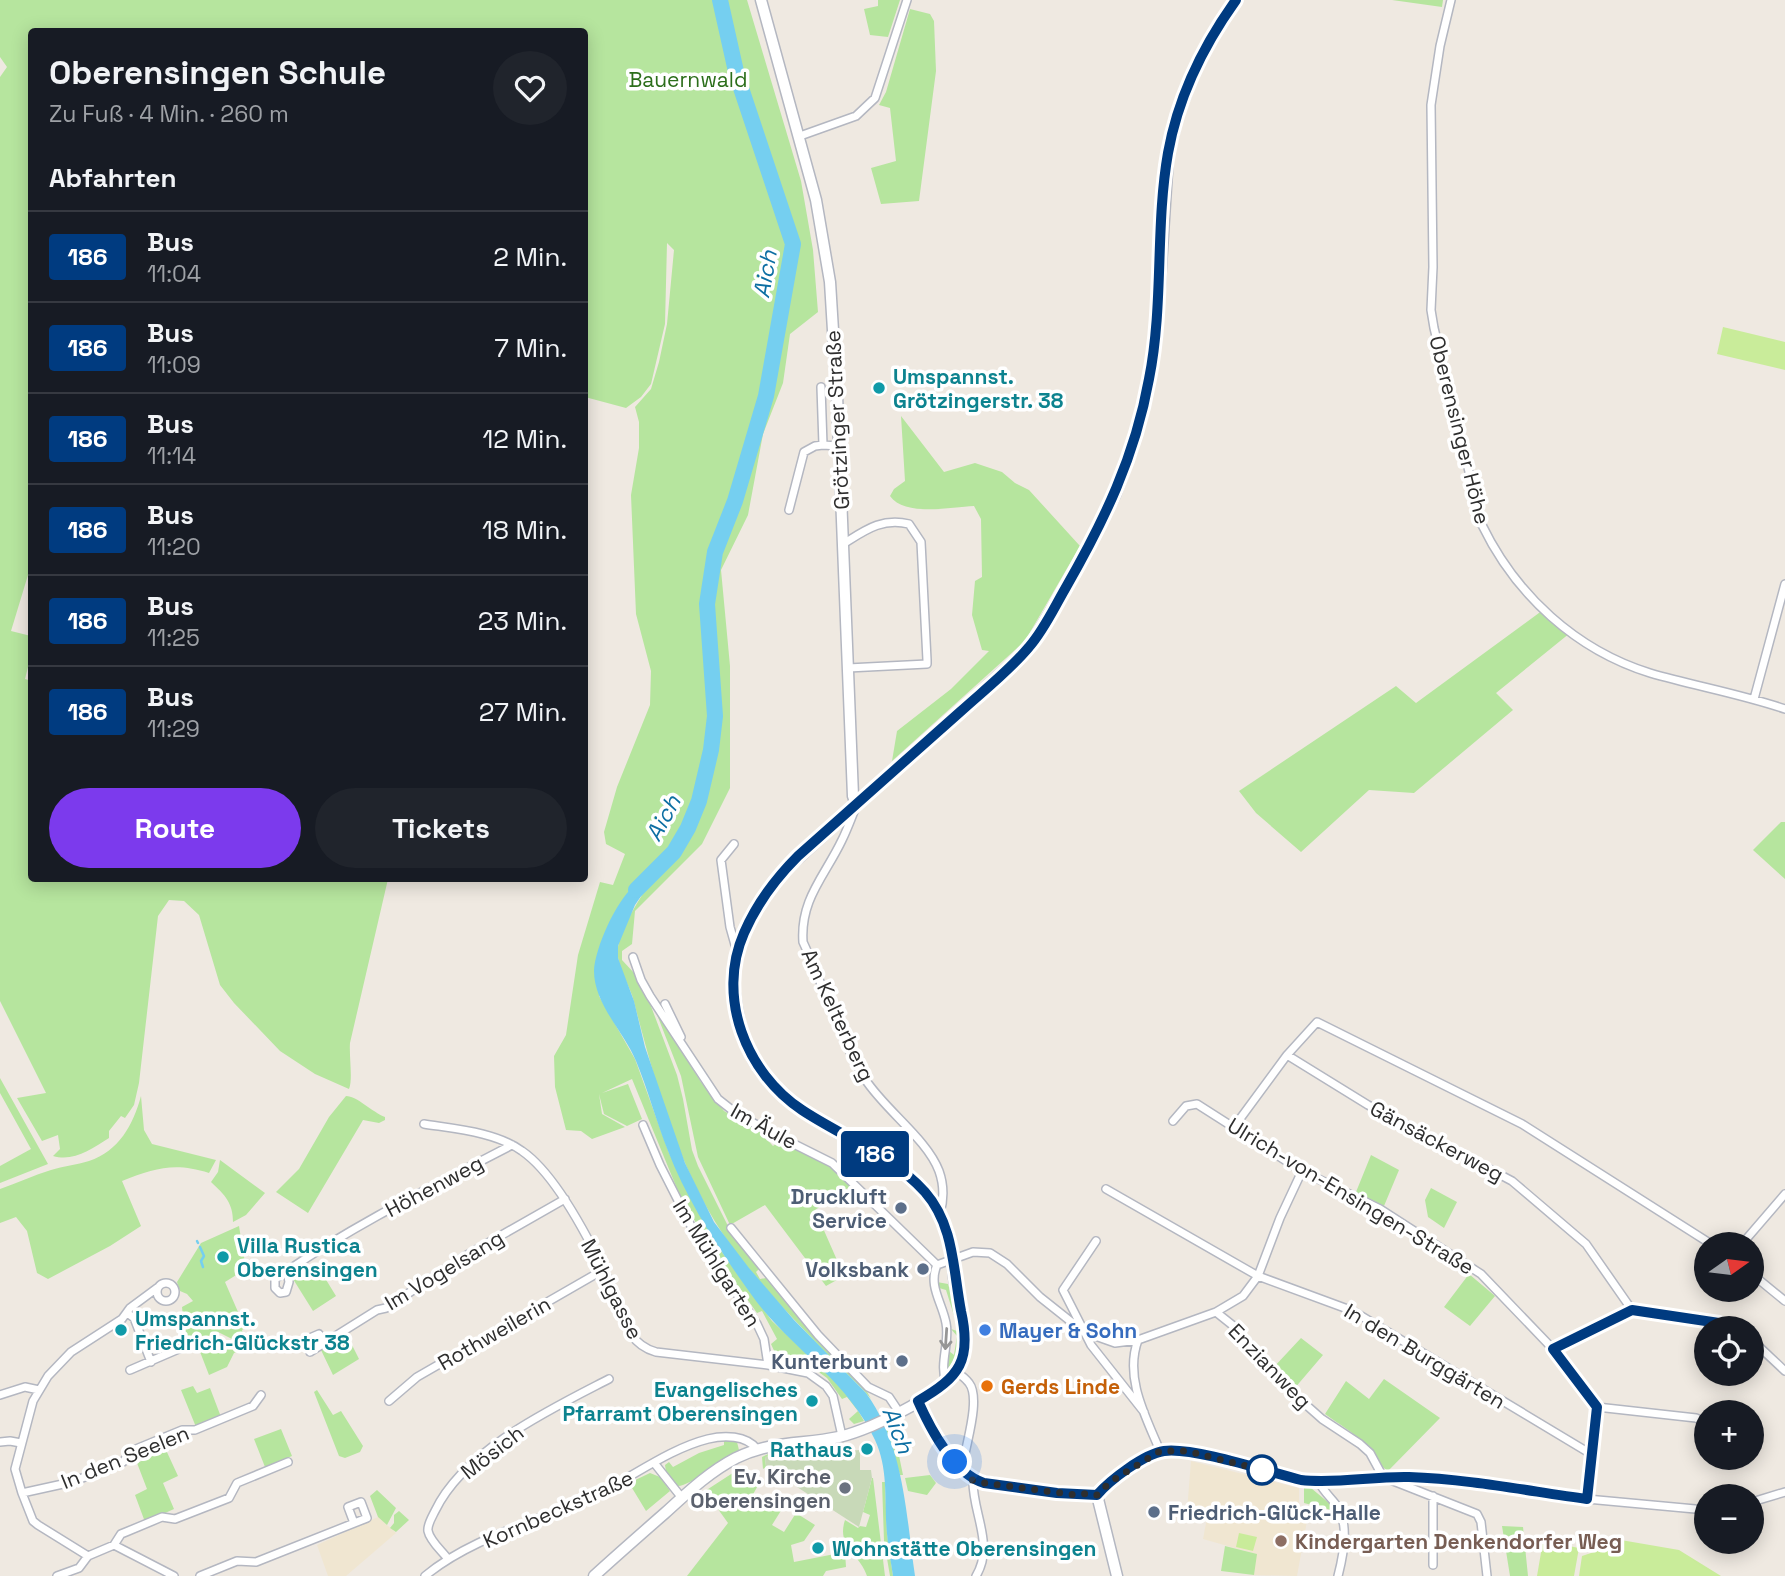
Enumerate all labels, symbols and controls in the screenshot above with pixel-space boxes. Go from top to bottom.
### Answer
button: heart [493,51,567,125]
text: Oberensingen Schule [49,52,386,94]
park label: Bauernwald [628,66,748,93]
text: Zu Fuß · 4 Min. · 260 m [49,99,289,129]
text: Abfahrten [49,161,177,195]
text: Bus [147,225,194,259]
text: 2 Min. [493,240,567,274]
text: 186 [67,241,108,272]
water label: Aich [746,247,784,300]
text: 11:04 [147,259,201,289]
text: Bus [147,316,194,350]
street label: Grötzinger Straße [819,330,855,510]
text: 7 Min. [494,331,567,365]
text: 186 [67,332,108,363]
street label: Oberensinger Höhe [1424,333,1496,527]
text: 11:09 [147,350,201,380]
place label: Umspannst. Grötzingerstr. 38 [893,363,1064,414]
marker: Umspannst. Grötzingerstr. 38 [871,380,887,396]
text: Bus [147,407,194,441]
text: 12 Min. [482,422,567,456]
text: 186 [67,423,108,454]
text: 11:14 [147,441,196,471]
text: Bus [147,498,194,532]
text: 18 Min. [482,513,567,547]
text: 186 [67,514,108,545]
text: 11:20 [147,532,201,562]
text: Bus [147,589,194,623]
text: 23 Min. [478,604,567,638]
text: 186 [67,605,108,636]
text: 11:25 [147,623,200,653]
text: Bus [147,680,194,714]
text: 27 Min. [479,695,567,729]
text: 186 [67,696,108,727]
text: 11:29 [147,714,200,744]
button: Route [49,788,301,868]
button: Tickets [315,788,567,868]
water label: Aich [638,789,688,846]
street label: Am Kelterberg [795,944,881,1086]
street label: Gänsäckerweg [1365,1094,1509,1188]
street label: Im Äule [726,1097,802,1155]
street label: Ulrich-von-Ensingen-Straße [1223,1112,1479,1280]
line badge: 186 [835,1131,915,1177]
text: 186 [855,1138,895,1169]
street label: Höhenweg [380,1149,488,1223]
place label: Druckluft Service [791,1183,887,1234]
street label: Im Mühlgarten [667,1194,767,1332]
marker: Druckluft Service [893,1200,909,1216]
street label: Im Vogelsang [380,1224,508,1316]
place label: Villa Rustica Oberensingen [237,1232,378,1283]
north arrow [1694,1232,1764,1302]
map controls [1694,1232,1764,1554]
street label: Mühlgasse [575,1234,649,1344]
marker: Villa Rustica Oberensingen [215,1249,231,1265]
place label: Volksbank [805,1256,909,1283]
marker: Volksbank [915,1261,931,1277]
street label: Rothweilerin [433,1290,555,1376]
street label: In den Burggärten [1339,1297,1511,1415]
place label: Umspannst. Friedrich-Glückstr 38 [135,1305,350,1356]
button: locate [1694,1316,1764,1386]
place label: Mayer & Sohn [999,1317,1137,1344]
street label: Enzianweg [1223,1318,1317,1414]
marker: Umspannst. Friedrich-Glückstr 38 [113,1322,129,1338]
marker: Mayer & Sohn [977,1322,993,1338]
one-way arrow [939,1327,952,1350]
place label: Kunterbunt [771,1348,888,1375]
marker: Kunterbunt [894,1353,910,1369]
place label: Gerds Linde [1001,1373,1120,1400]
place label: Evangelisches Pfarramt Oberensingen [562,1376,798,1427]
marker: Gerds Linde [979,1378,995,1394]
marker: Evangelisches Pfarramt Oberensingen [804,1393,820,1409]
button: + [1694,1400,1764,1470]
water label: Aich [875,1402,921,1459]
street label: In den Seelen [57,1419,193,1495]
street label: Mösich [455,1419,529,1485]
place label: Rathaus [770,1436,853,1463]
marker: Rathaus [859,1441,875,1457]
your location [937,1444,972,1479]
unlabelled marker [1247,1455,1277,1485]
place label: Ev. Kirche Oberensingen [690,1463,831,1514]
street label: Kornbeckstraße [479,1464,637,1554]
marker: Ev. Kirche Oberensingen [837,1480,853,1496]
button: − [1694,1484,1764,1554]
place label: Friedrich-Glück-Halle [1168,1499,1381,1526]
marker: Friedrich-Glück-Halle [1146,1504,1162,1520]
place label: Kindergarten Denkendorfer Weg [1295,1528,1622,1555]
marker: Kindergarten Denkendorfer Weg [1273,1533,1289,1549]
place label: Wohnstätte Oberensingen [832,1535,1097,1562]
marker: Wohnstätte Oberensingen [810,1540,826,1556]

